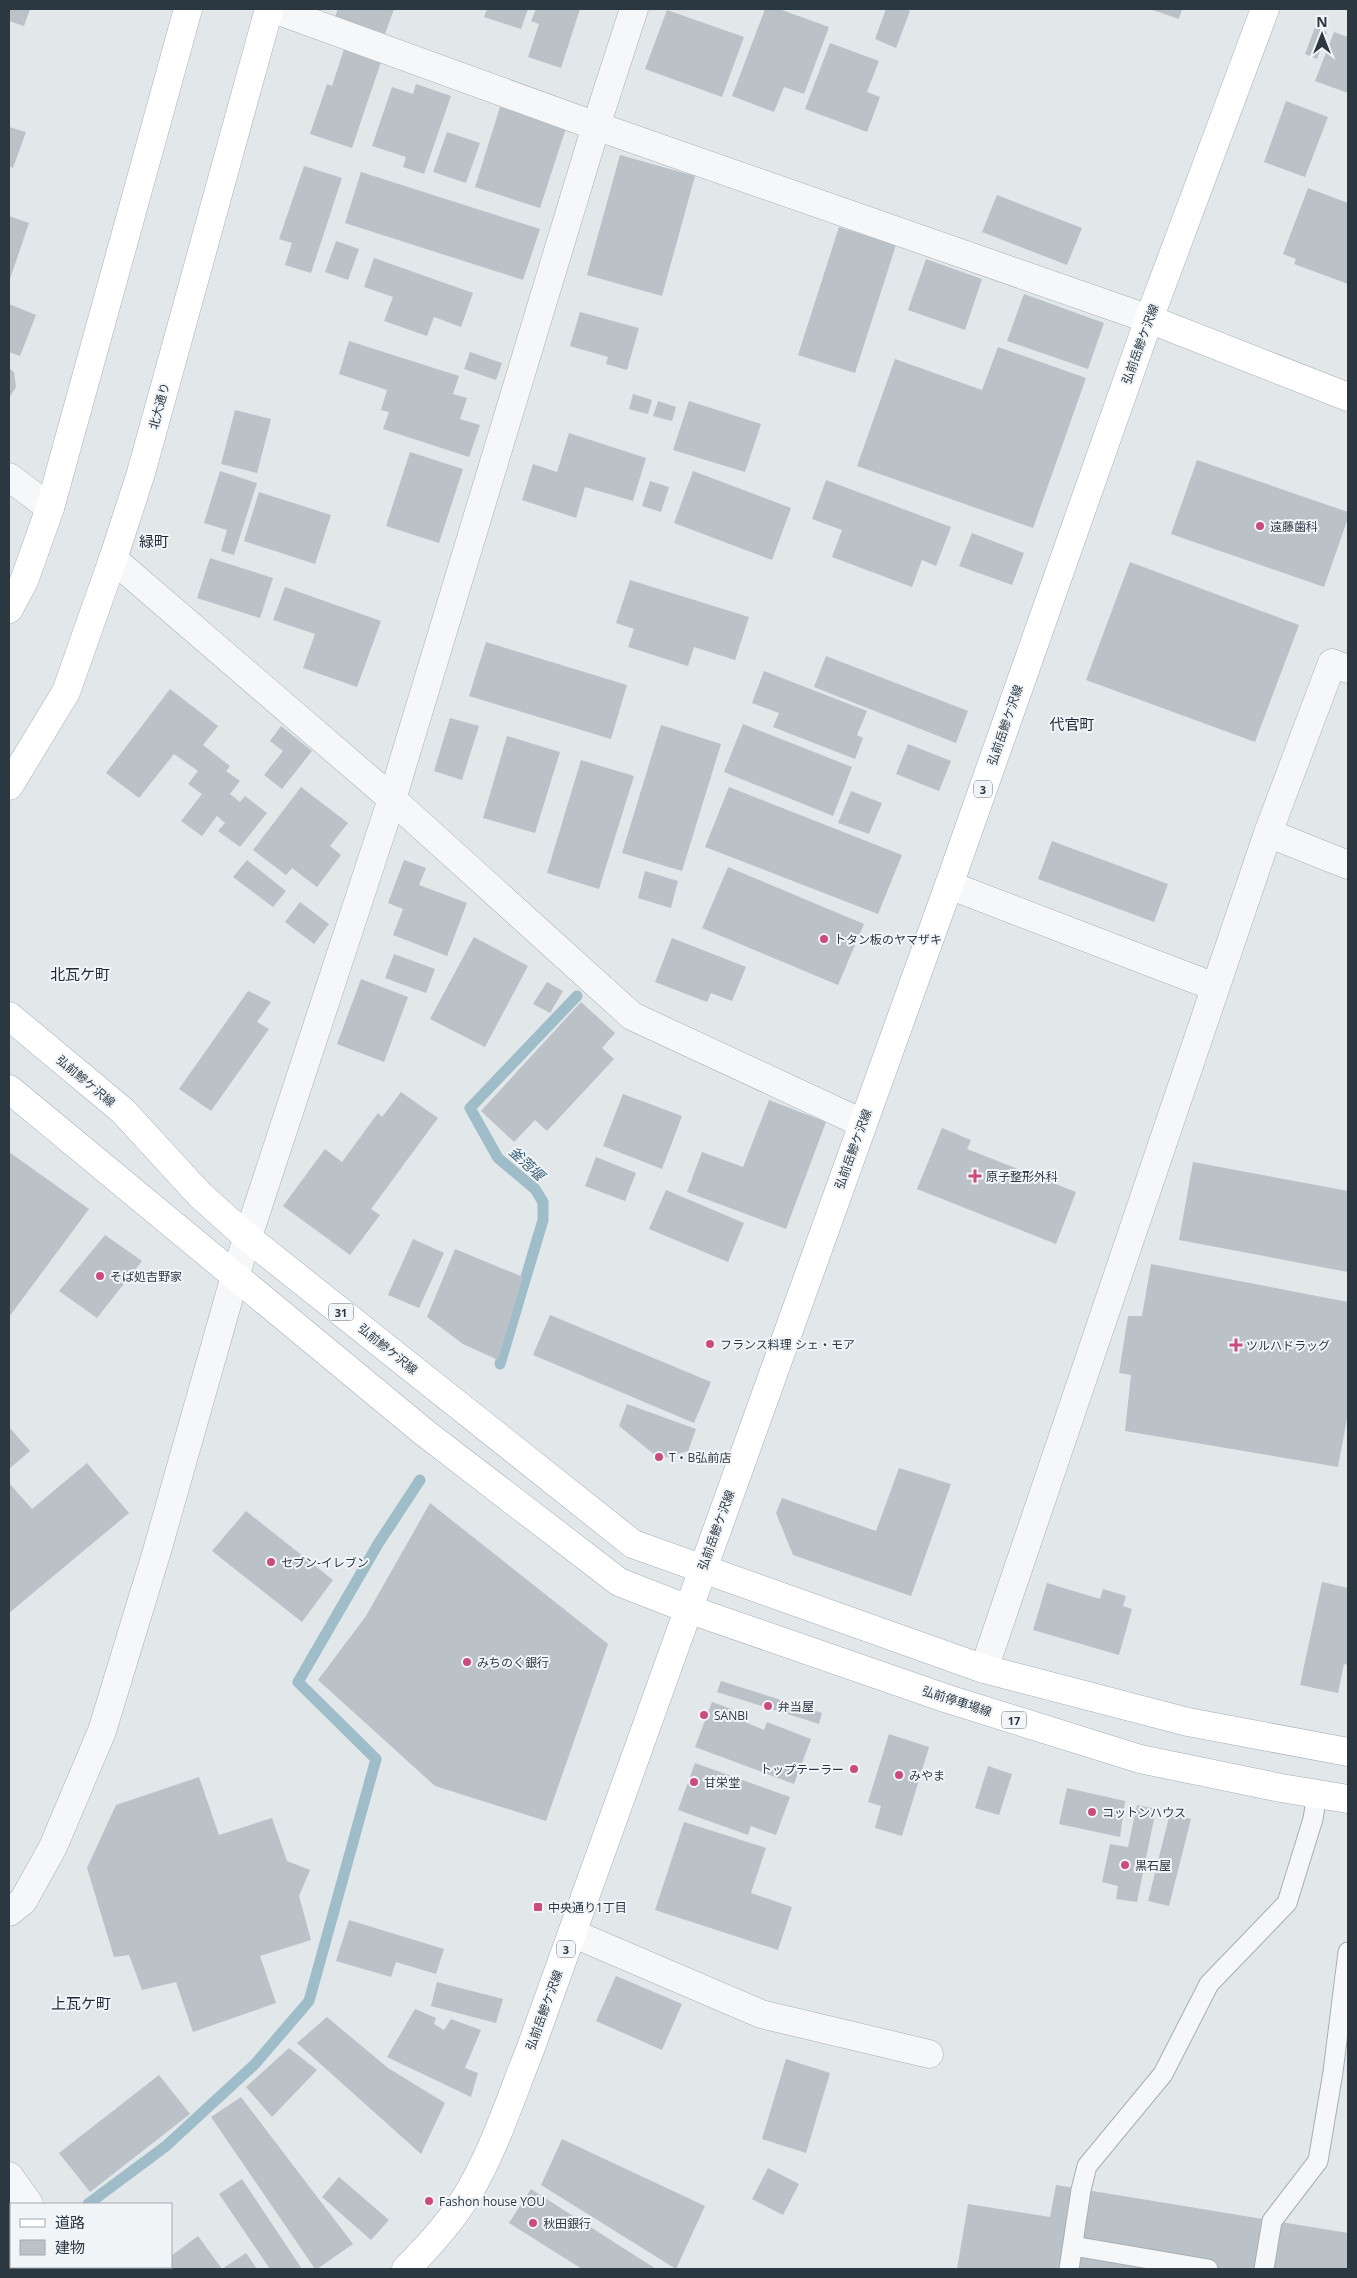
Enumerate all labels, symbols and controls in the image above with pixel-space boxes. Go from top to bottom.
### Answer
north arrow [1297,10,1347,60]
text: N [1316,12,1328,31]
street label: 弘前岳鰺ケ沢線 [1118,302,1162,386]
street label: 北大通り [145,381,173,431]
place label: 遠藤歯科 [1270,518,1318,535]
marker: 遠藤歯科 [1254,520,1266,532]
district label: 緑町 [139,531,169,551]
street label: 弘前岳鰺ケ沢線 [983,683,1027,767]
district label: 代官町 [1049,714,1095,734]
road number: 3 [974,781,992,798]
place label: トタン板のヤマザキ [834,931,942,948]
marker: トタン板のヤマザキ [818,933,830,945]
district label: 北瓦ケ町 [50,964,110,984]
street label: 弘前鰺ケ沢線 [53,1051,119,1111]
street label: 弘前岳鰺ケ沢線 [831,1107,875,1191]
water label: 釜萢堰 [505,1142,551,1186]
place label: 原子整形外科 [986,1168,1058,1185]
marker: 原子整形外科 [968,1169,982,1183]
place label: そば処吉野家 [110,1268,182,1285]
marker: そば処吉野家 [94,1270,106,1282]
road number: 31 [328,1304,354,1320]
street label: 弘前鰺ケ沢線 [355,1320,421,1378]
place label: フランス料理 シェ・モア [720,1336,855,1353]
place label: ツルハドラッグ [1246,1337,1330,1354]
marker: フランス料理 シェ・モア [704,1338,716,1350]
marker: ツルハドラッグ [1230,1339,1242,1351]
place label: T・B弘前店 [669,1449,731,1466]
marker: T・B弘前店 [653,1451,665,1463]
street label: 弘前岳鰺ケ沢線 [694,1488,738,1572]
place label: セブン-イレブン [281,1554,369,1571]
marker: セブン-イレブン [265,1556,277,1568]
place label: みちのく銀行 [477,1654,549,1671]
marker: みちのく銀行 [461,1656,473,1668]
street label: 弘前停車場線 [920,1682,994,1720]
place label: 弁当屋 [778,1698,814,1715]
marker: 弁当屋 [762,1700,774,1712]
place label: SANBI [714,1707,748,1724]
marker: SANBI [698,1709,710,1721]
road number: 17 [1002,1712,1026,1728]
place label: トップテーラー [760,1761,844,1778]
marker: トップテーラー [848,1763,860,1775]
place label: みやま [909,1767,945,1784]
marker: みやま [893,1769,905,1781]
place label: 甘栄堂 [704,1774,740,1791]
marker: 甘栄堂 [688,1776,700,1788]
place label: コットンハウス [1102,1804,1186,1821]
marker: コットンハウス [1086,1806,1098,1818]
place label: 黒石屋 [1135,1857,1171,1874]
marker: 黒石屋 [1119,1859,1131,1871]
place label: 中央通り1丁目 [548,1899,627,1916]
marker: 中央通り1丁目 [532,1901,544,1913]
road number: 3 [557,1940,575,1958]
street label: 弘前岳鰺ケ沢線 [522,1968,566,2052]
district label: 上瓦ケ町 [51,1993,111,2013]
place label: Fashon house YOU [439,2193,545,2210]
marker: Fashon house YOU [423,2195,435,2207]
legend [10,2203,172,2268]
text: 道路 [55,2212,85,2232]
place label: 秋田銀行 [543,2215,591,2232]
marker: 秋田銀行 [527,2217,539,2229]
text: 建物 [55,2237,85,2257]

